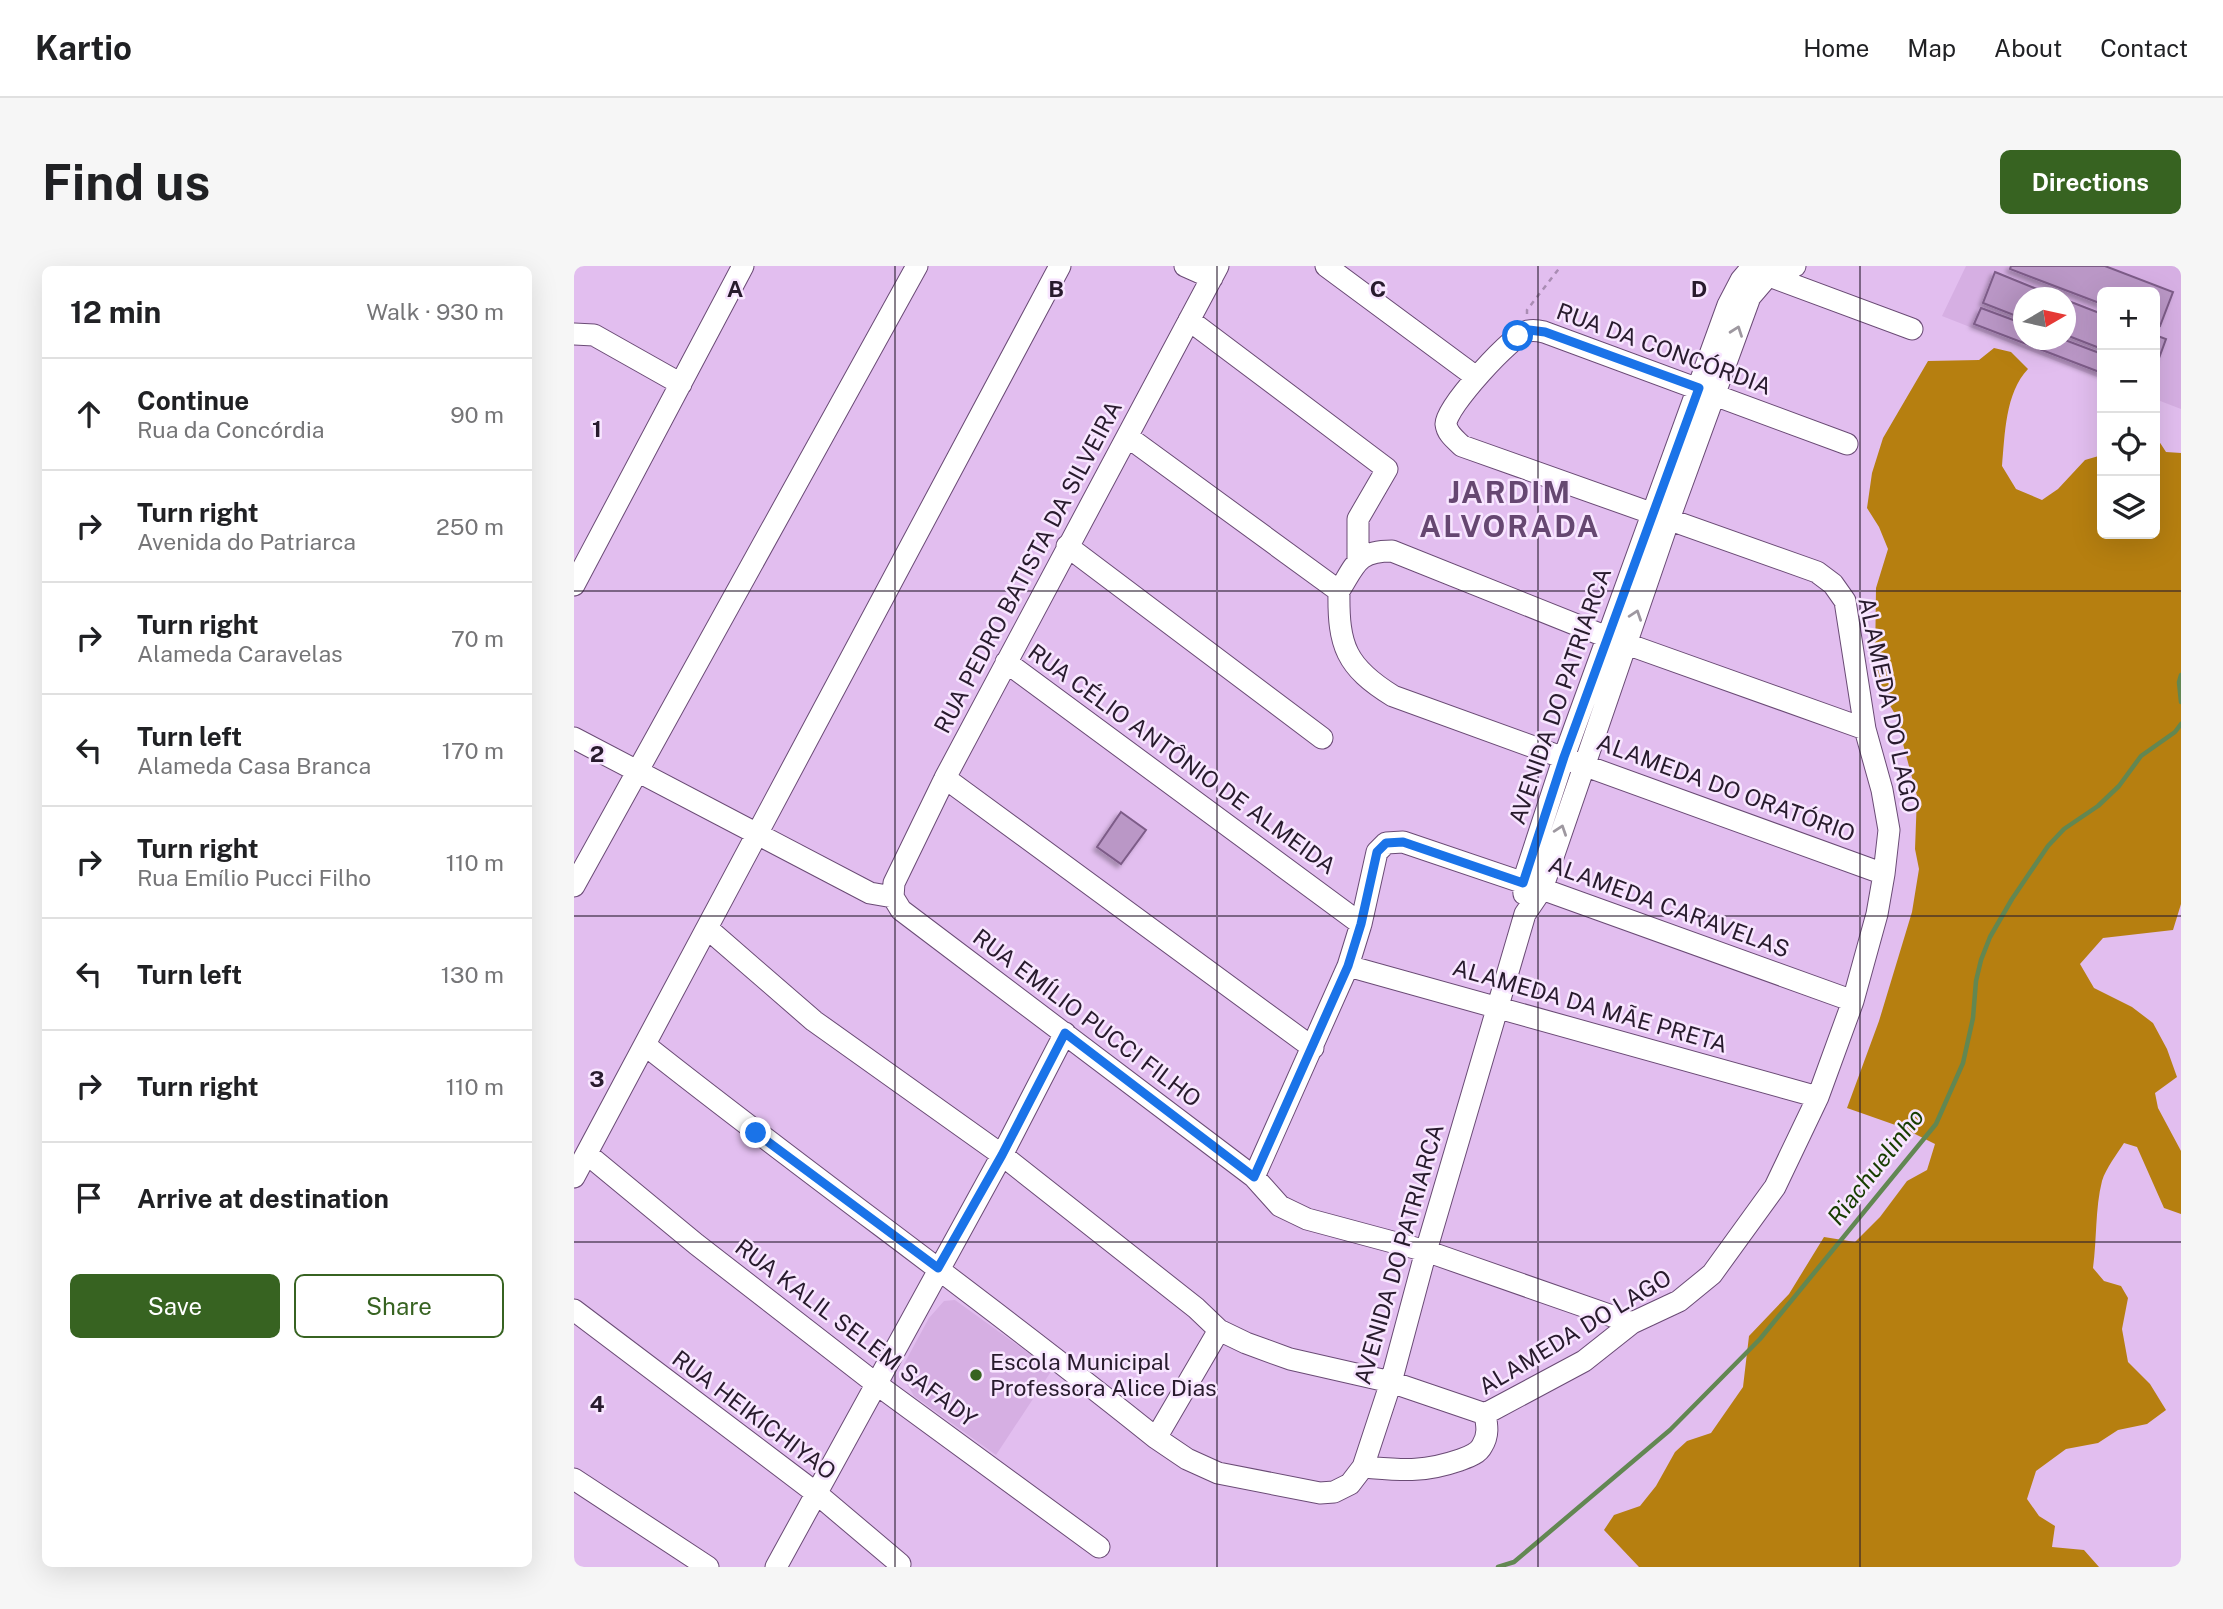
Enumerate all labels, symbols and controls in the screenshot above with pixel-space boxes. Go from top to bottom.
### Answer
text: Kartio [35,29,132,67]
text: Home [1803,34,1869,62]
text: Map [1907,34,1956,62]
text: About [1994,34,2062,62]
text: Contact [2100,34,2188,62]
button: Directions [2000,150,2181,214]
text: Find us [42,153,210,211]
text: A [727,275,744,302]
text: B [1048,275,1064,302]
text: C [1370,275,1386,302]
text: D [1691,275,1707,302]
north arrow [2013,287,2076,350]
map controls [2097,287,2160,539]
button: + [2097,287,2160,350]
text: 12 min [70,294,161,330]
street label: RUA DA CONCÓRDIA [1553,297,1775,400]
text: Walk · 930 m [366,298,504,325]
route start [1502,320,1533,351]
one-way arrow [1729,326,1743,338]
button: − [2097,350,2160,413]
text: Continue [137,385,249,416]
icon: ahead [70,395,108,433]
street label: RUA PEDRO BATISTA DA SILVEIRA [928,396,1127,738]
text: 90 m [450,401,504,428]
button: locate [2097,413,2160,476]
text: 1 [592,415,602,442]
text: Rua da Concórdia [137,416,324,443]
district label: JARDIM ALVORADA [1419,474,1601,544]
button: layers [2097,476,2160,539]
text: Turn right [137,497,259,528]
icon: right [70,507,108,545]
text: 250 m [436,513,504,540]
text: Avenida do Patriarca [137,528,356,555]
street label: AVENIDA DO PATRIARCA [1503,564,1616,828]
street label: ALAMEDA DO LAGO [1853,595,1926,815]
text: Turn right [137,609,259,640]
one-way arrow [1628,609,1642,621]
icon: right [70,619,108,657]
text: 70 m [451,625,504,652]
street label: RUA CÉLIO ANTÔNIO DE ALMEIDA [1023,638,1341,879]
text: Alameda Caravelas [137,640,343,667]
text: Turn left [137,721,242,752]
street label: ALAMEDA DO ORATÓRIO [1593,728,1859,847]
icon: left [70,731,108,769]
text: 170 m [442,737,504,764]
text: 2 [590,740,604,767]
text: Alameda Casa Branca [137,752,371,779]
one-way arrow [1553,824,1567,836]
text: Turn right [137,833,259,864]
icon: right [70,843,108,881]
text: 110 m [446,849,504,876]
street label: ALAMEDA CARAVELAS [1545,850,1793,963]
text: Rua Emílio Pucci Filho [137,864,371,891]
street label: RUA EMÍLIO PUCCI FILHO [968,923,1207,1112]
street label: ALAMEDA DA MÃE PRETA [1449,953,1731,1058]
icon: left [70,955,108,993]
text: Turn left [137,959,242,990]
text: 130 m [441,961,504,988]
text: 3 [589,1065,605,1092]
icon: right [70,1067,108,1105]
text: Turn right [137,1071,259,1102]
text: 110 m [446,1073,504,1100]
water label: Riachuelinho [1821,1103,1929,1230]
route end [740,1117,771,1148]
street label: AVENIDA DO PATRIARCA [1348,1120,1449,1387]
icon: arrive [70,1179,108,1217]
text: Arrive at destination [137,1183,389,1214]
street label: RUA KALIL SELEM SAFADY [730,1233,982,1432]
street label: ALAMEDA DO LAGO [1474,1263,1676,1400]
button: Save [70,1274,280,1338]
button: Share [294,1274,504,1338]
street label: RUA HEIKICHIYAO [667,1344,841,1485]
place label: Escola Municipal Professora Alice Dias [990,1348,1217,1401]
marker: Escola Municipal Professora Alice Dias [968,1367,984,1383]
text: 4 [589,1390,605,1417]

